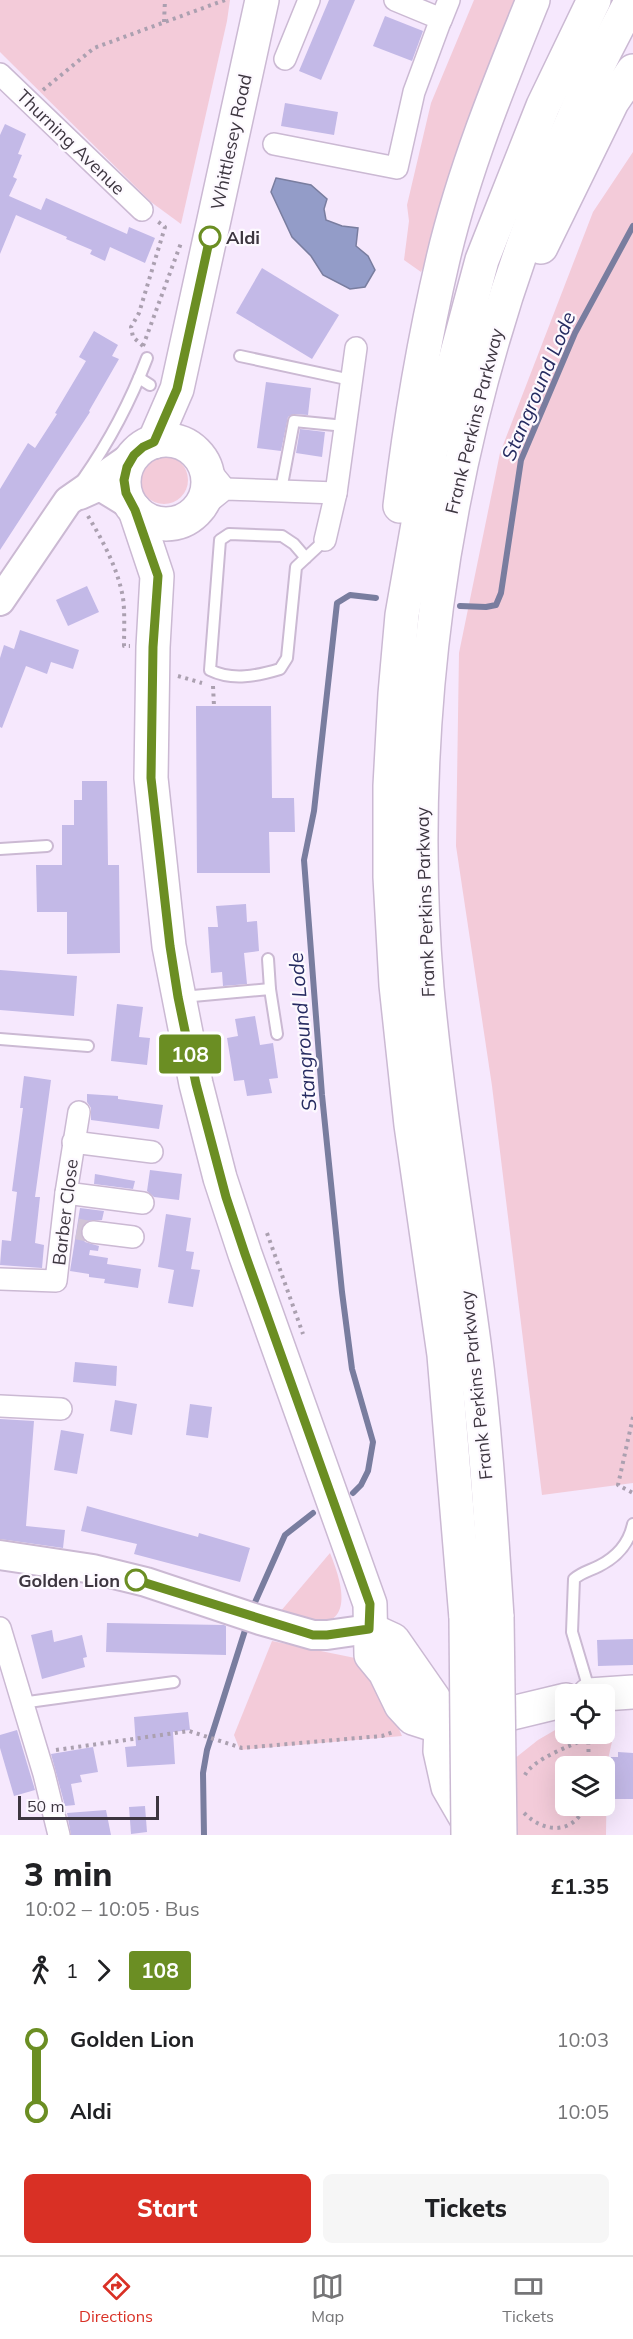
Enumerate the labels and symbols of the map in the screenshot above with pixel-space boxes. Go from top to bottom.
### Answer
street label: Whittlesey Road [205,72,257,212]
street label: Thurning Avenue [12,84,130,200]
marker: Aldi [199,226,221,248]
place label: Aldi [226,226,260,249]
water label: Stanground Lode [495,308,581,464]
street label: Frank Perkins Parkway [440,325,508,516]
street label: Frank Perkins Parkway [410,806,440,998]
water label: Stanground Lode [283,951,321,1112]
line badge: 108 [156,1034,225,1074]
street label: Barber Close [47,1157,83,1267]
street label: Frank Perkins Parkway [455,1289,497,1481]
place label: Golden Lion [18,1569,120,1592]
marker: Golden Lion [125,1569,147,1591]
scale bar [18,1793,159,1820]

